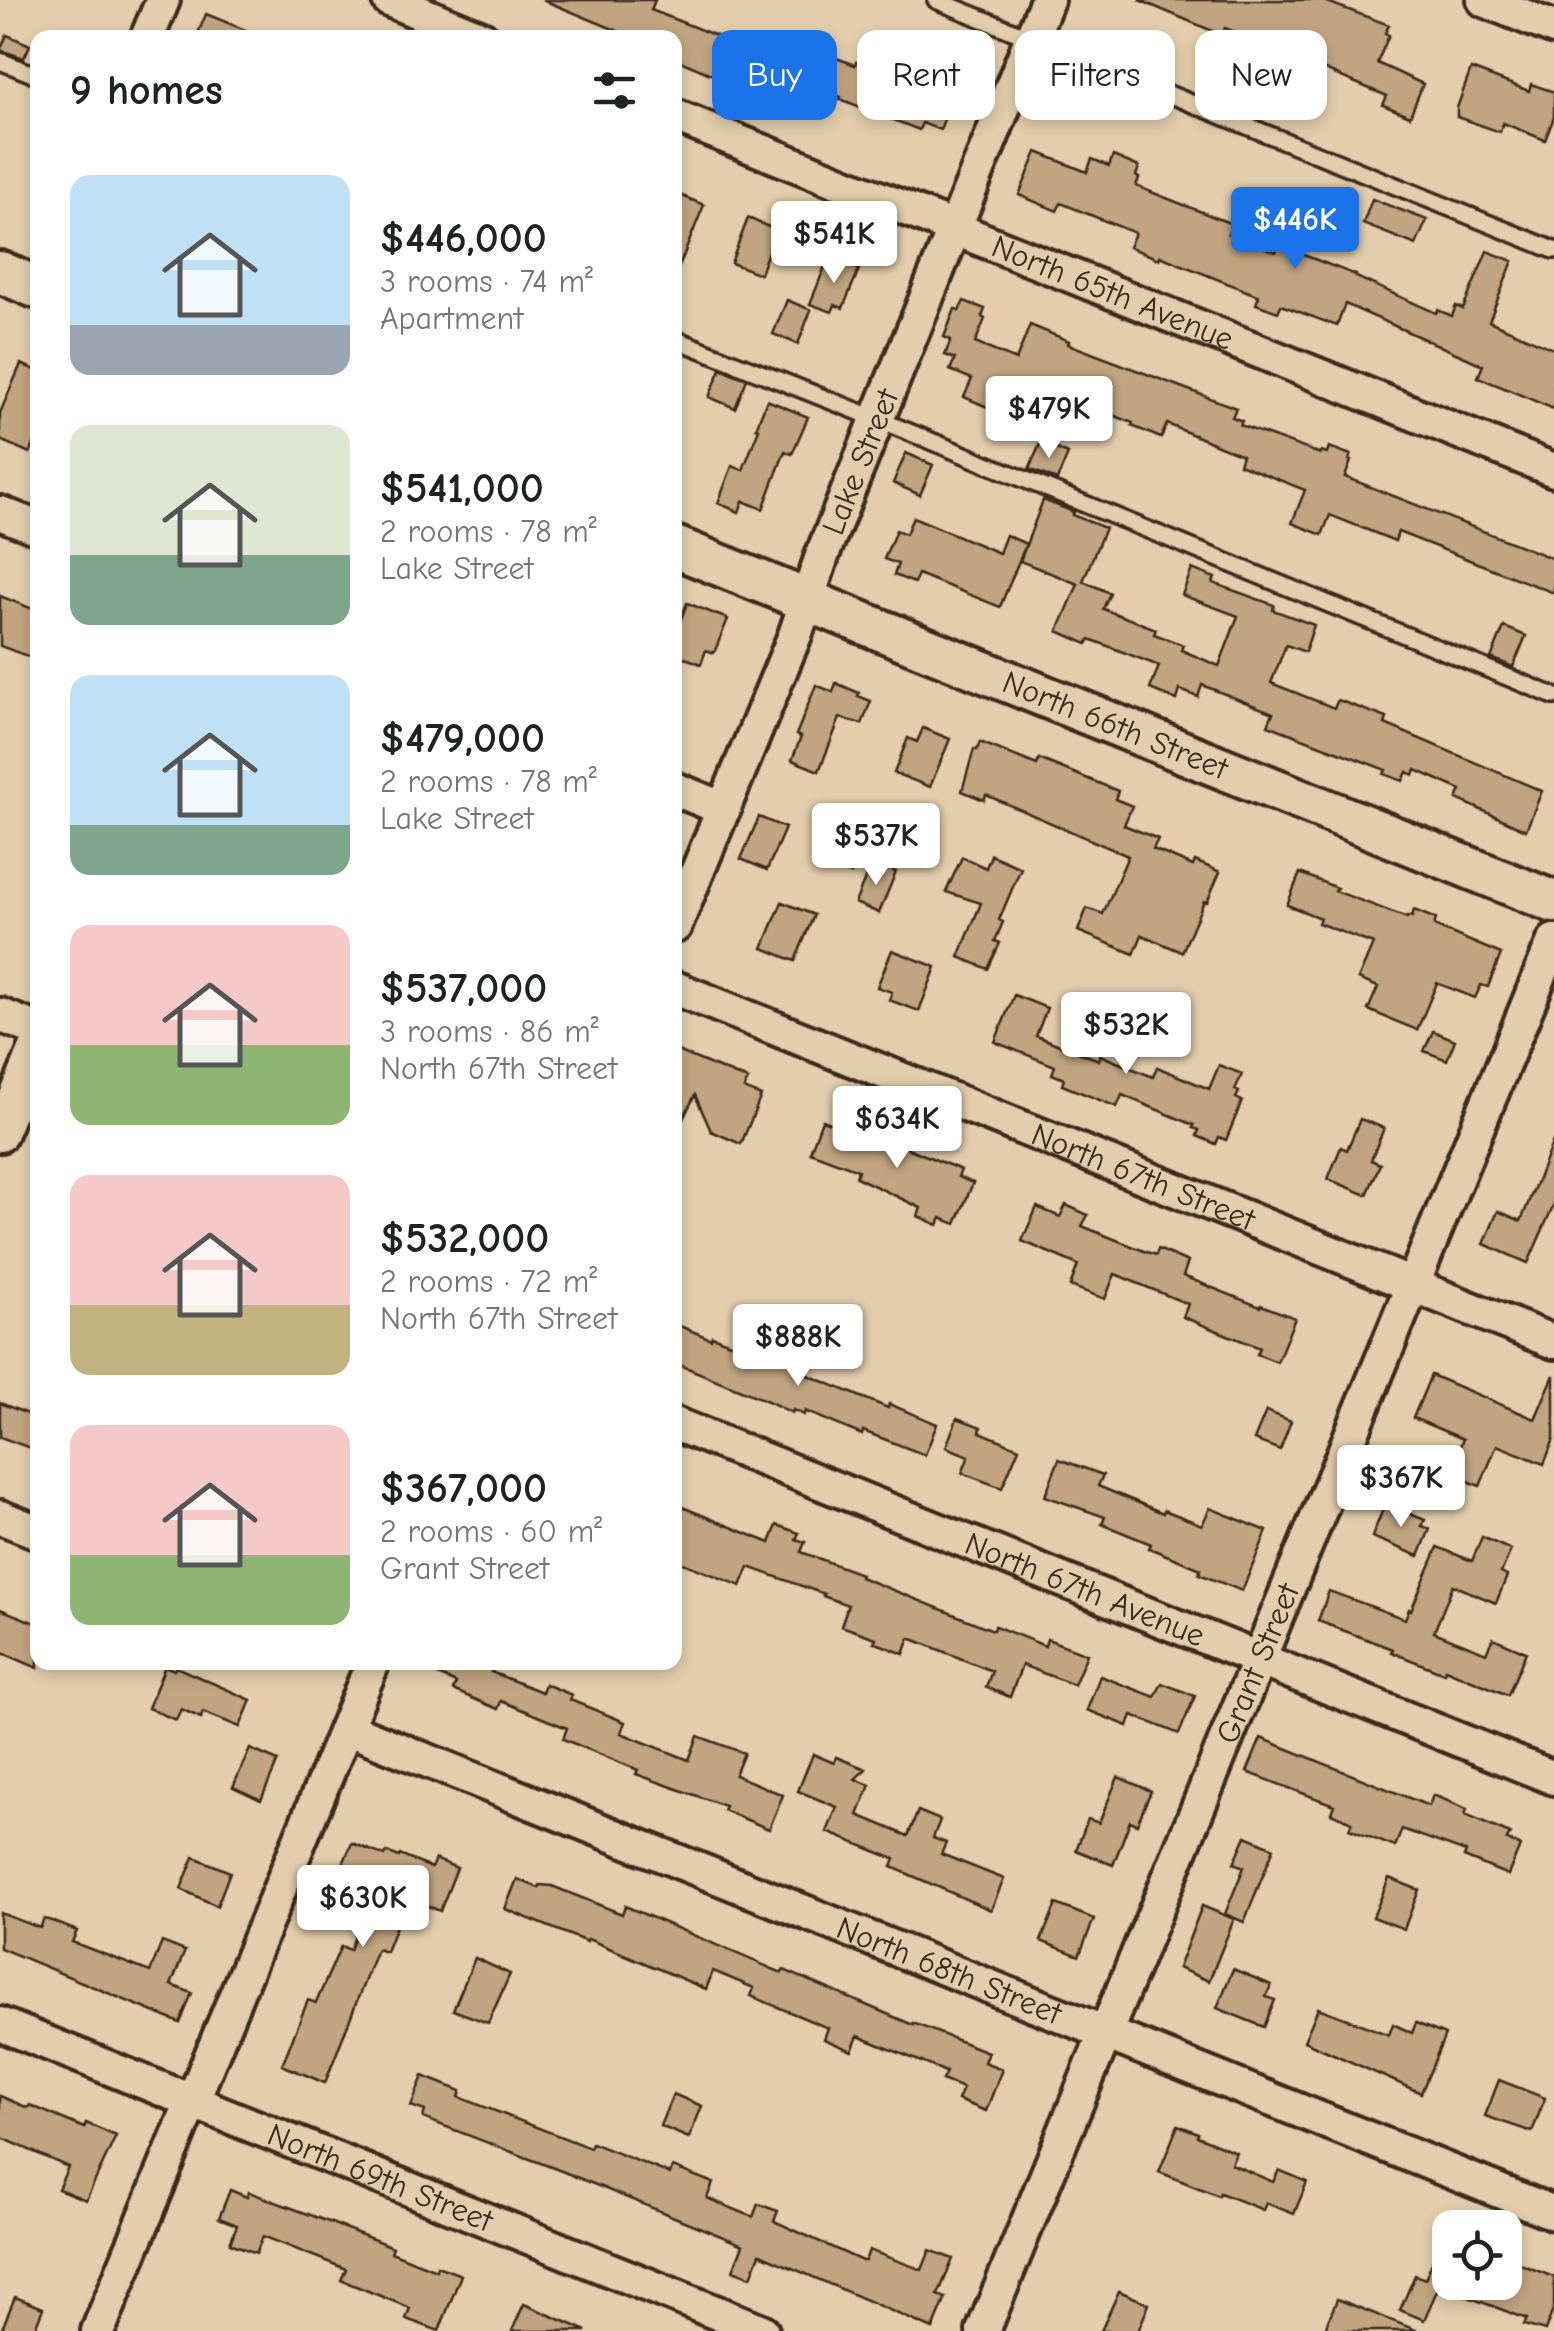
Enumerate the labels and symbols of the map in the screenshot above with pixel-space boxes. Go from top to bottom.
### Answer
pin: $446K [1225,187,1365,272]
pin: $541K [764,201,904,286]
street label: North 65th Avenue [987,228,1239,358]
pin: $479K [979,376,1119,461]
street label: Lake Street [814,383,907,540]
street label: North 66th Street [997,663,1234,788]
pin: $537K [806,803,946,888]
pin: $532K [1056,992,1196,1077]
pin: $634K [827,1086,967,1171]
street label: North 67th Street [1026,1116,1261,1239]
pin: $888K [728,1304,868,1389]
pin: $367K [1331,1445,1471,1530]
street label: North 67th Avenue [960,1525,1210,1654]
street label: Grant Street [1209,1577,1307,1749]
pin: $630K [293,1865,433,1950]
street label: North 68th Street [831,1909,1067,2033]
street label: North 69th Street [262,2116,499,2240]

